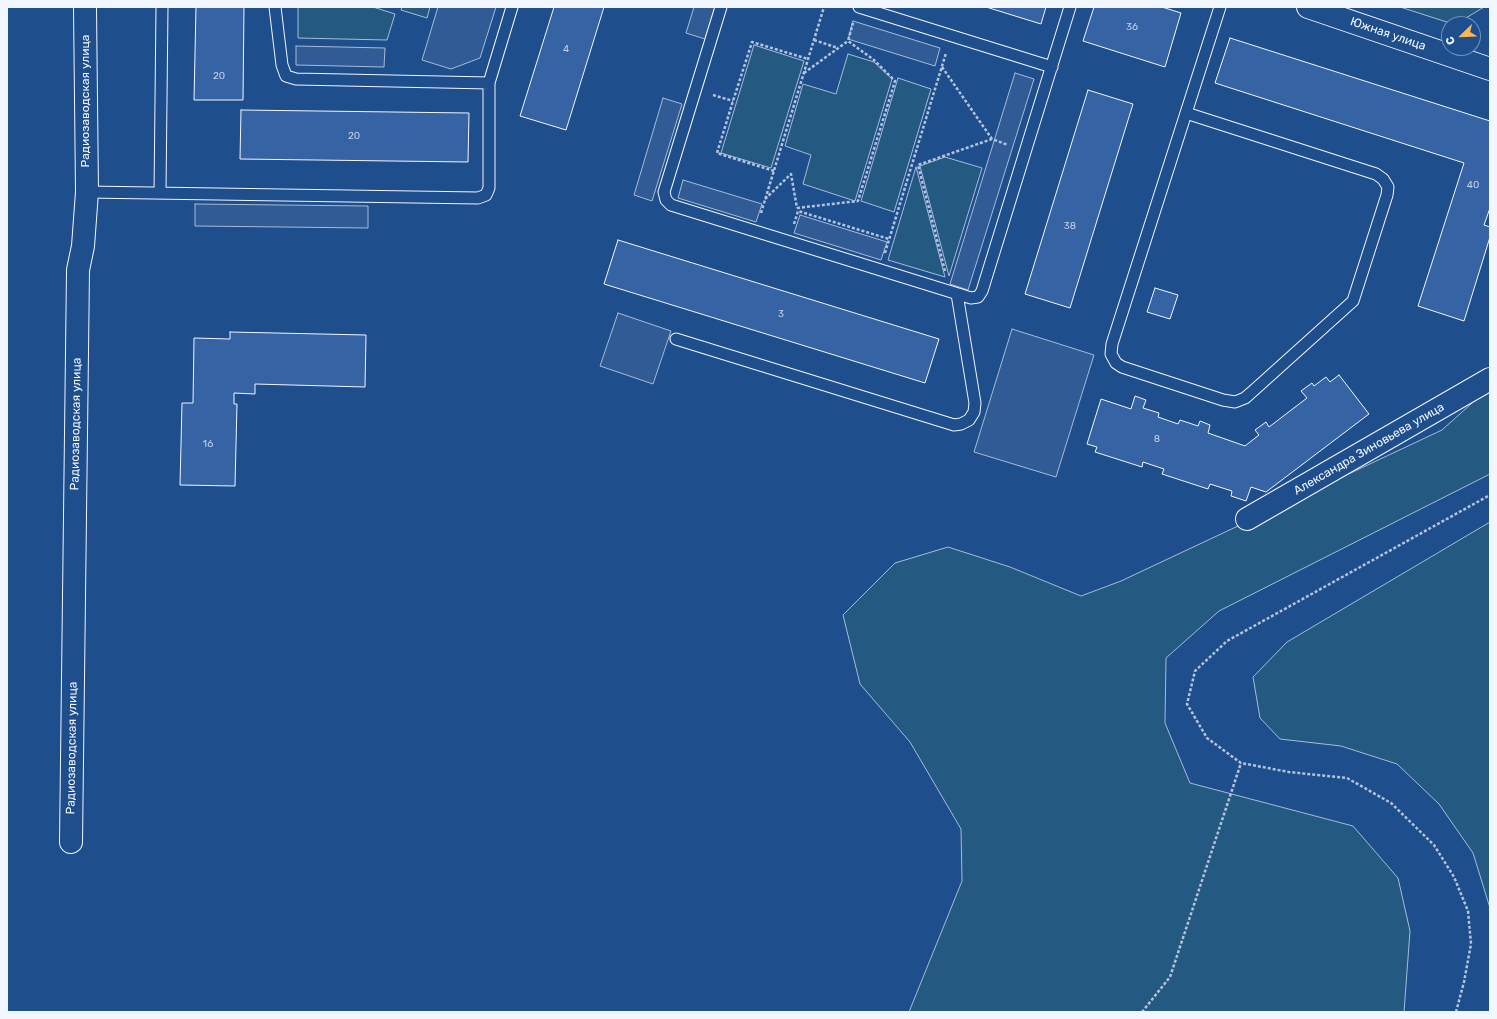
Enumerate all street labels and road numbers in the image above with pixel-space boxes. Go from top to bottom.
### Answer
street label: Южная улица [1348,14,1428,54]
street label: Радиозаводская улица [79,35,93,167]
street label: Радиозаводская улица [68,357,84,491]
street label: Александра Зиновьева улица [1291,400,1447,498]
street label: Радиозаводская улица [64,681,80,815]

